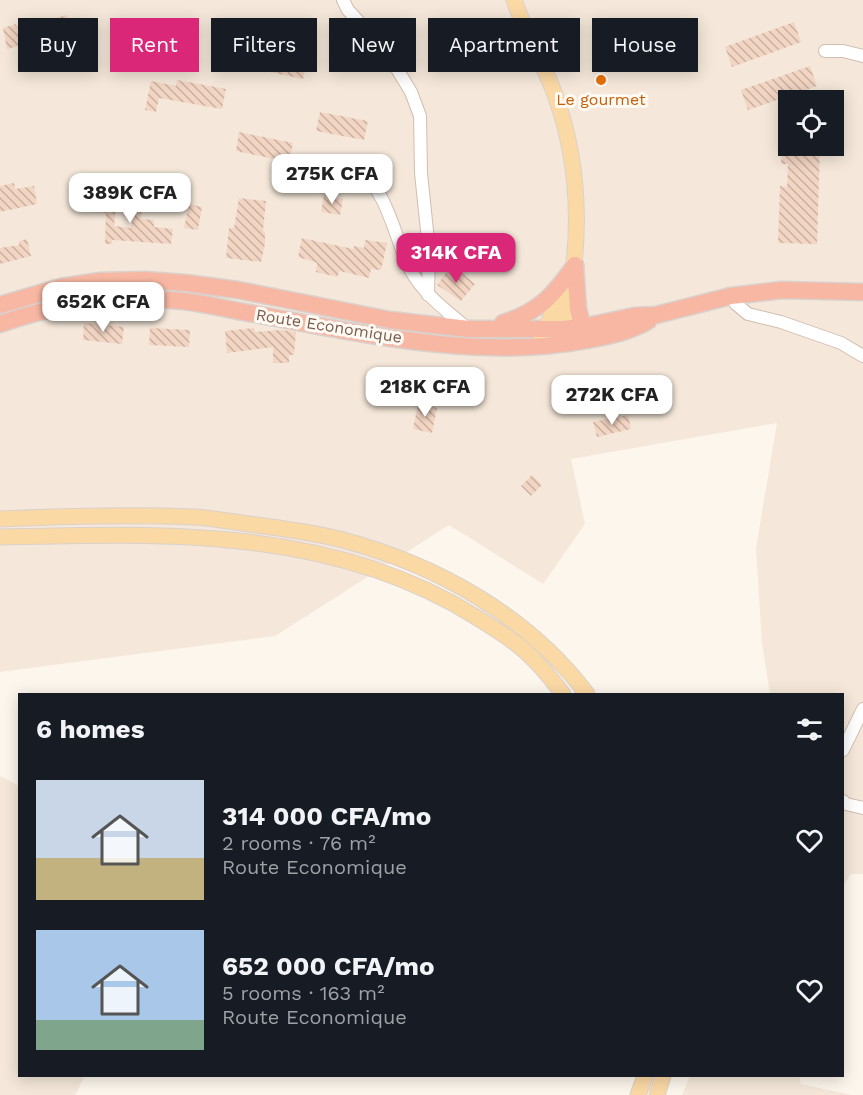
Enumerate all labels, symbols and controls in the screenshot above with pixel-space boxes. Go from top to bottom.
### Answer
chip: Buy [18,18,98,72]
chip: Rent [110,18,199,72]
chip: Filters [211,18,317,72]
chip: New [329,18,416,72]
chip: Apartment [428,18,580,72]
chip: House [592,18,698,72]
marker: Le gourmet [594,73,608,87]
place label: Le gourmet [556,90,646,109]
map controls [778,90,844,156]
button: locate [778,90,844,156]
pin: 275K CFA [270,154,394,205]
text: 275K CFA [286,161,378,185]
pin: 389K CFA [68,173,192,224]
text: 389K CFA [83,180,177,204]
pin: 314K CFA [394,233,518,284]
text: 314K CFA [411,240,502,264]
pin: 652K CFA [41,282,165,333]
text: 652K CFA [56,289,150,313]
street label: Route Economique [255,305,403,347]
pin: 218K CFA [363,367,487,418]
text: 218K CFA [380,374,470,398]
pin: 272K CFA [550,375,674,426]
text: 272K CFA [565,382,659,406]
icon: filters [793,713,826,746]
text: 6 homes [36,714,145,744]
text: 314 000 CFA/mo [222,801,431,831]
icon: home [84,804,156,876]
icon: heart [793,824,826,857]
text: 2 rooms · 76 m² [222,831,375,855]
text: Route Economique [222,855,407,879]
text: 652 000 CFA/mo [222,951,435,981]
icon: home [84,954,156,1026]
icon: heart [793,974,826,1007]
text: 5 rooms · 163 m² [222,981,384,1005]
text: Route Economique [222,1005,407,1029]

